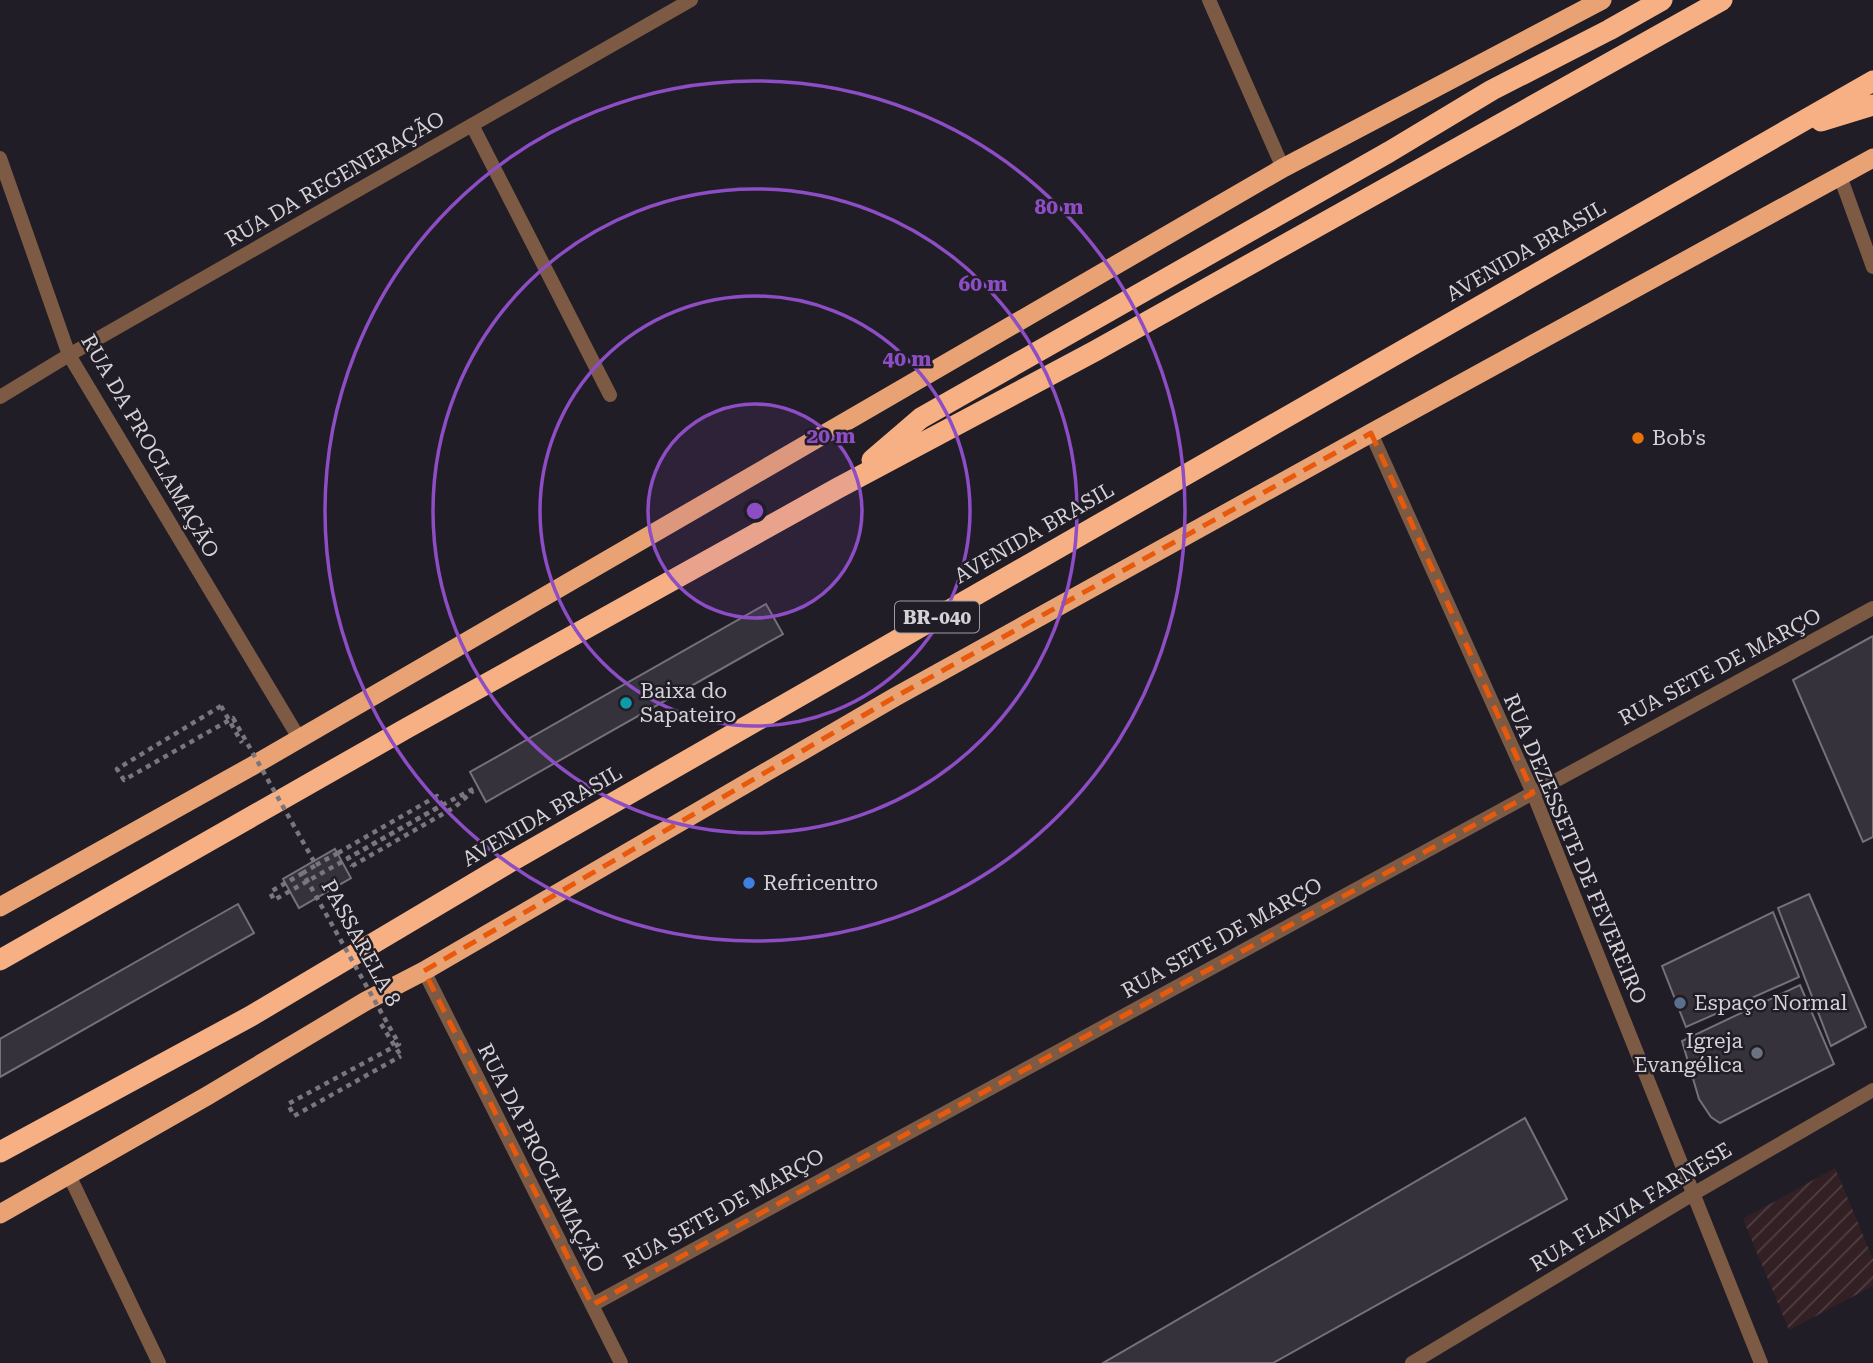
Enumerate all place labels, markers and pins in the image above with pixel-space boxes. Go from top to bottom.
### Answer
place label: Bob's [1652,426,1706,450]
marker: Bob's [1630,430,1646,446]
centre of rings [743,499,767,523]
place label: Baixa do Sapateiro [640,679,736,727]
marker: Baixa do Sapateiro [618,695,634,711]
place label: Refricentro [763,871,878,895]
marker: Refricentro [741,875,757,891]
place label: Espaço Normal [1694,991,1848,1015]
marker: Espaço Normal [1672,995,1688,1011]
place label: Igreja Evangélica [1634,1029,1744,1077]
marker: Igreja Evangélica [1749,1045,1765,1061]

